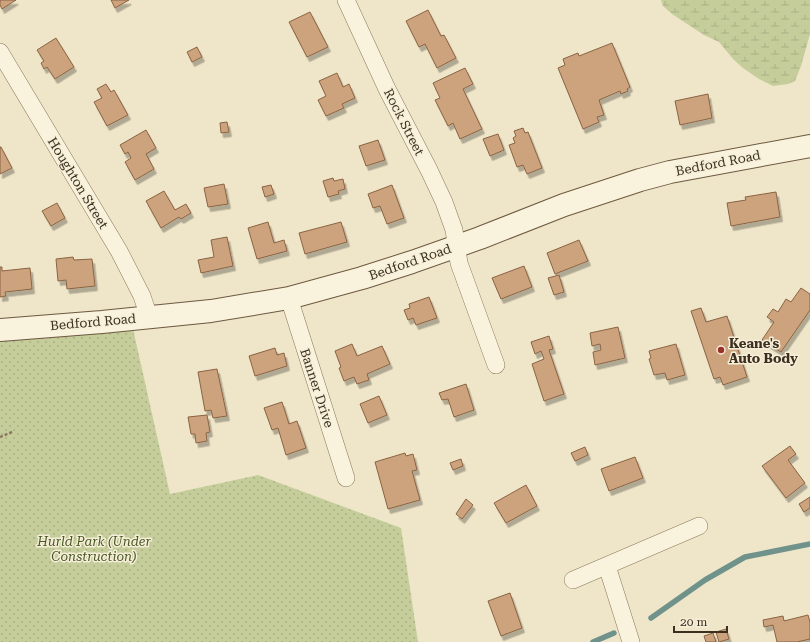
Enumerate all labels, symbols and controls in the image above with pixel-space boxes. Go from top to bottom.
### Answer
street label: Rock Street [381,86,427,158]
street label: Houghton Street [45,134,111,232]
street label: Bedford Road [674,147,762,179]
street label: Bedford Road [367,241,454,283]
street label: Bedford Road [49,311,137,333]
place label: Keane's Auto Body [729,336,798,366]
marker: Keane's Auto Body [716,345,726,355]
street label: Banner Drive [297,347,337,429]
park label: Hurld Park (Under Construction) [36,534,151,564]
scale bar [674,608,727,634]
text: 20 m [680,615,707,629]

